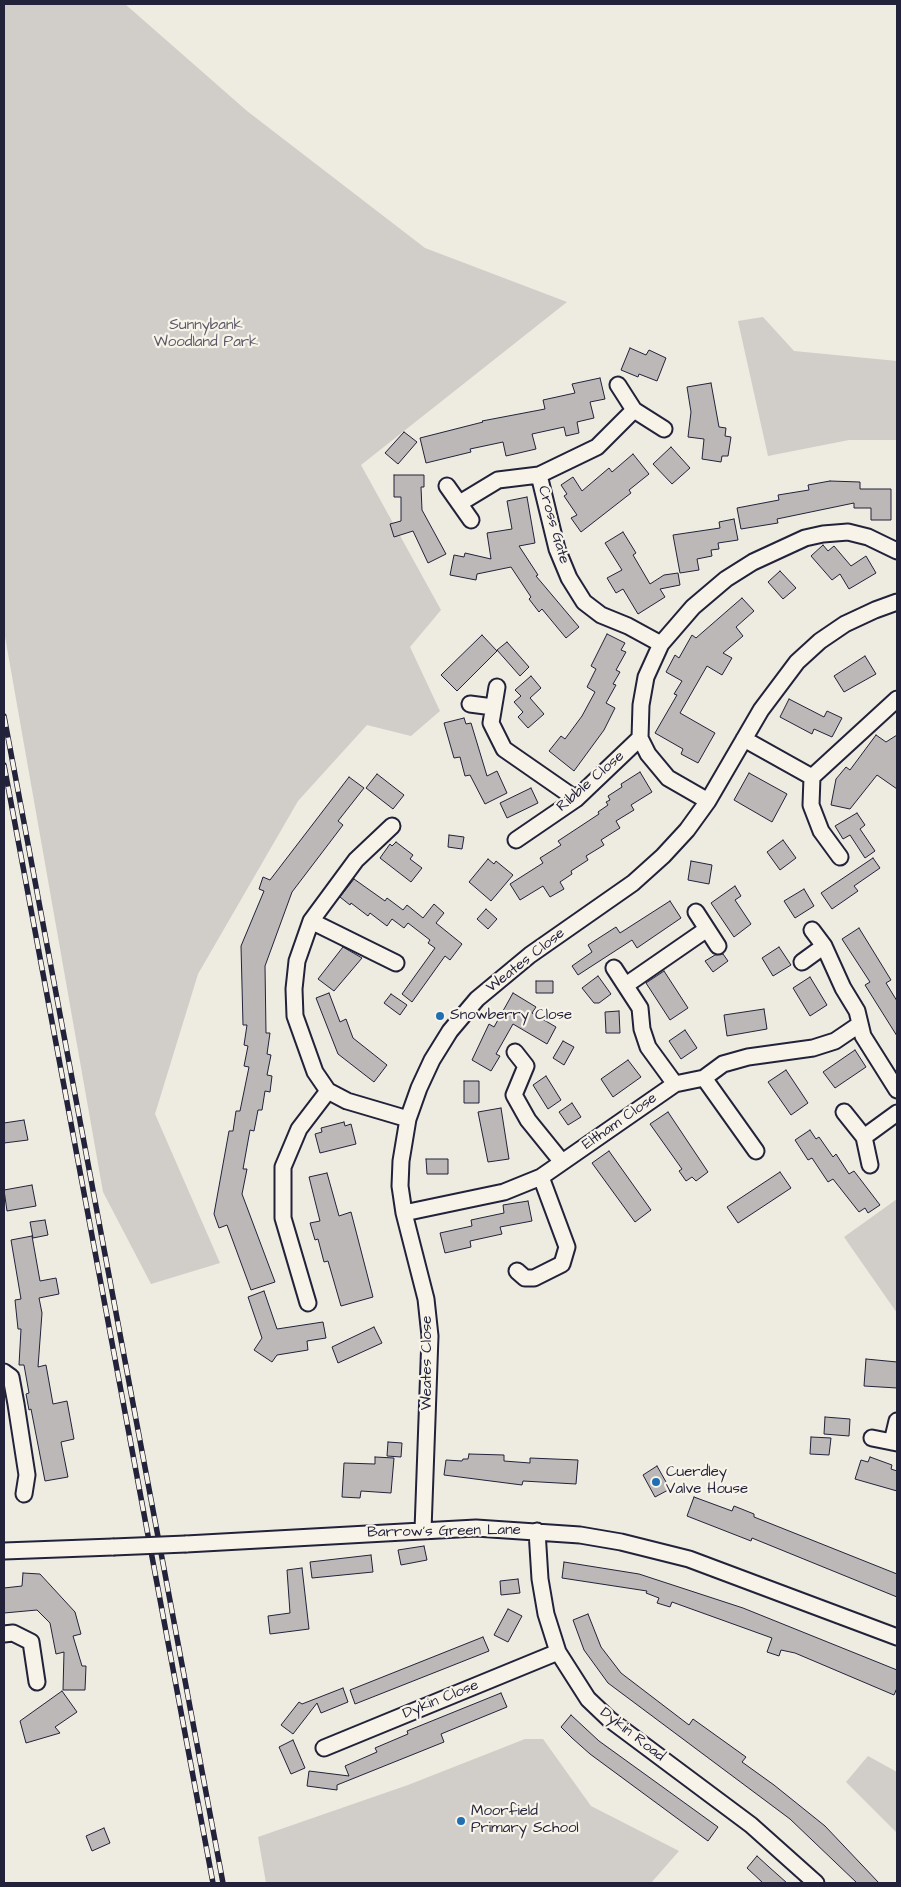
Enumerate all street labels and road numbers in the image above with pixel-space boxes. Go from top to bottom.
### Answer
street label: Cross Gate [533,484,573,566]
street label: Ribble Close [554,748,628,816]
street label: Weates Close [483,925,569,997]
street label: Eltham Close [579,1090,661,1154]
street label: Weates Close [419,1316,437,1410]
street label: Barrow's Green Lane [367,1522,521,1542]
street label: Dykin Close [401,1677,481,1723]
street label: Dykin Road [596,1704,668,1766]

